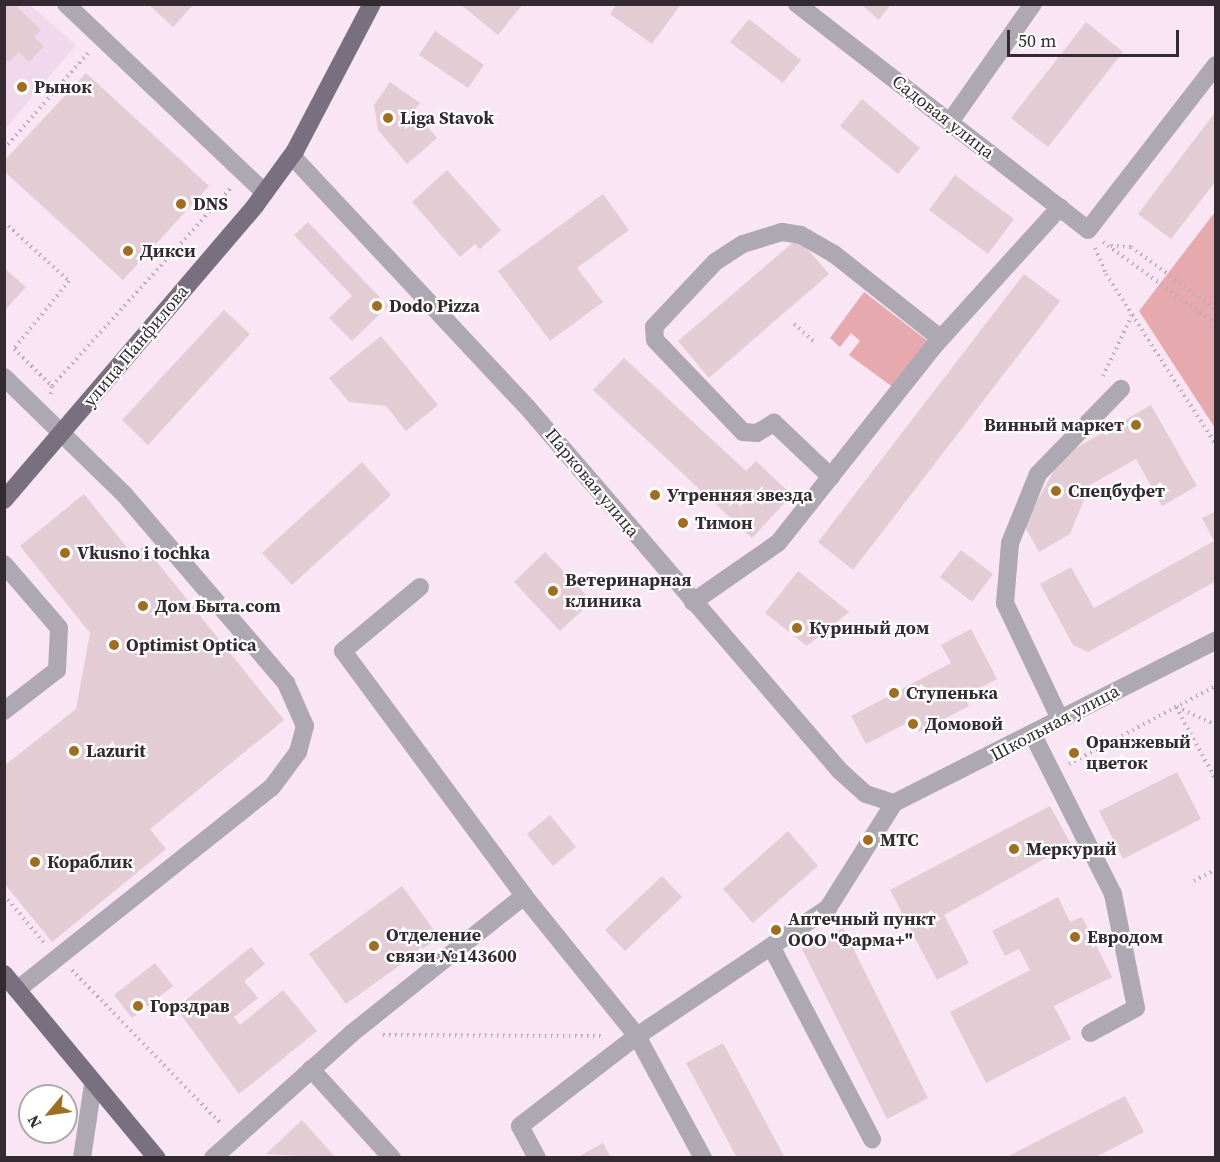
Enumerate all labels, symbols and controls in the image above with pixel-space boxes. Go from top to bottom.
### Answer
scale bar [1010,18,1182,56]
text: 50 m [1018,28,1056,53]
street label: Садовая улица [888,70,998,164]
place label: Рынок [34,76,92,98]
marker: Рынок [15,80,29,94]
place label: Liga Stavok [400,107,494,129]
marker: Liga Stavok [381,111,395,125]
place label: DNS [193,193,228,215]
marker: DNS [174,197,188,211]
place label: Дикси [140,240,196,262]
marker: Дикси [121,244,135,258]
street label: улица Панфилова [79,281,193,411]
place label: Dodo Pizza [389,295,480,317]
marker: Dodo Pizza [370,299,384,313]
place label: Винный маркет [984,414,1124,436]
marker: Винный маркет [1129,418,1143,432]
street label: Парковая улица [540,424,644,542]
place label: Спецбуфет [1068,480,1165,502]
place label: Утренняя звезда [667,484,813,506]
marker: Спецбуфет [1049,484,1063,498]
marker: Утренняя звезда [648,488,662,502]
place label: Тимон [695,512,753,534]
marker: Тимон [676,516,690,530]
place label: Vkusno i tochka [77,542,210,564]
marker: Vkusno i tochka [58,546,72,560]
place label: Ветеринарная клиника [565,570,692,612]
marker: Ветеринарная клиника [546,584,560,598]
place label: Дом Быта.com [155,595,281,617]
marker: Дом Быта.com [136,599,150,613]
place label: Куриный дом [809,617,929,639]
marker: Куриный дом [790,621,804,635]
place label: Optimist Optica [126,634,257,656]
marker: Optimist Optica [107,638,121,652]
street label: Школьная улица [987,680,1123,766]
place label: Ступенька [906,682,998,704]
marker: Ступенька [887,686,901,700]
place label: Домовой [925,713,1003,735]
marker: Домовой [906,717,920,731]
place label: Оранжевый цветок [1086,732,1191,774]
place label: Lazurit [86,740,146,762]
marker: Lazurit [67,744,81,758]
marker: Оранжевый цветок [1067,746,1081,760]
place label: МТС [880,829,918,851]
marker: МТС [861,833,875,847]
place label: Меркурий [1026,838,1117,860]
marker: Меркурий [1007,842,1021,856]
place label: Кораблик [47,851,132,873]
marker: Кораблик [28,855,42,869]
place label: Аптечный пункт ООО "Фарма+" [788,909,936,952]
marker: Аптечный пункт ООО "Фарма+" [769,923,783,937]
place label: Отделение связи №143600 [386,925,517,968]
place label: Евродом [1087,926,1163,948]
marker: Евродом [1068,930,1082,944]
marker: Отделение связи №143600 [367,939,381,953]
place label: Горздрав [150,995,230,1017]
marker: Горздрав [131,999,145,1013]
north arrow [18,1084,78,1144]
text: N [22,1111,46,1132]

